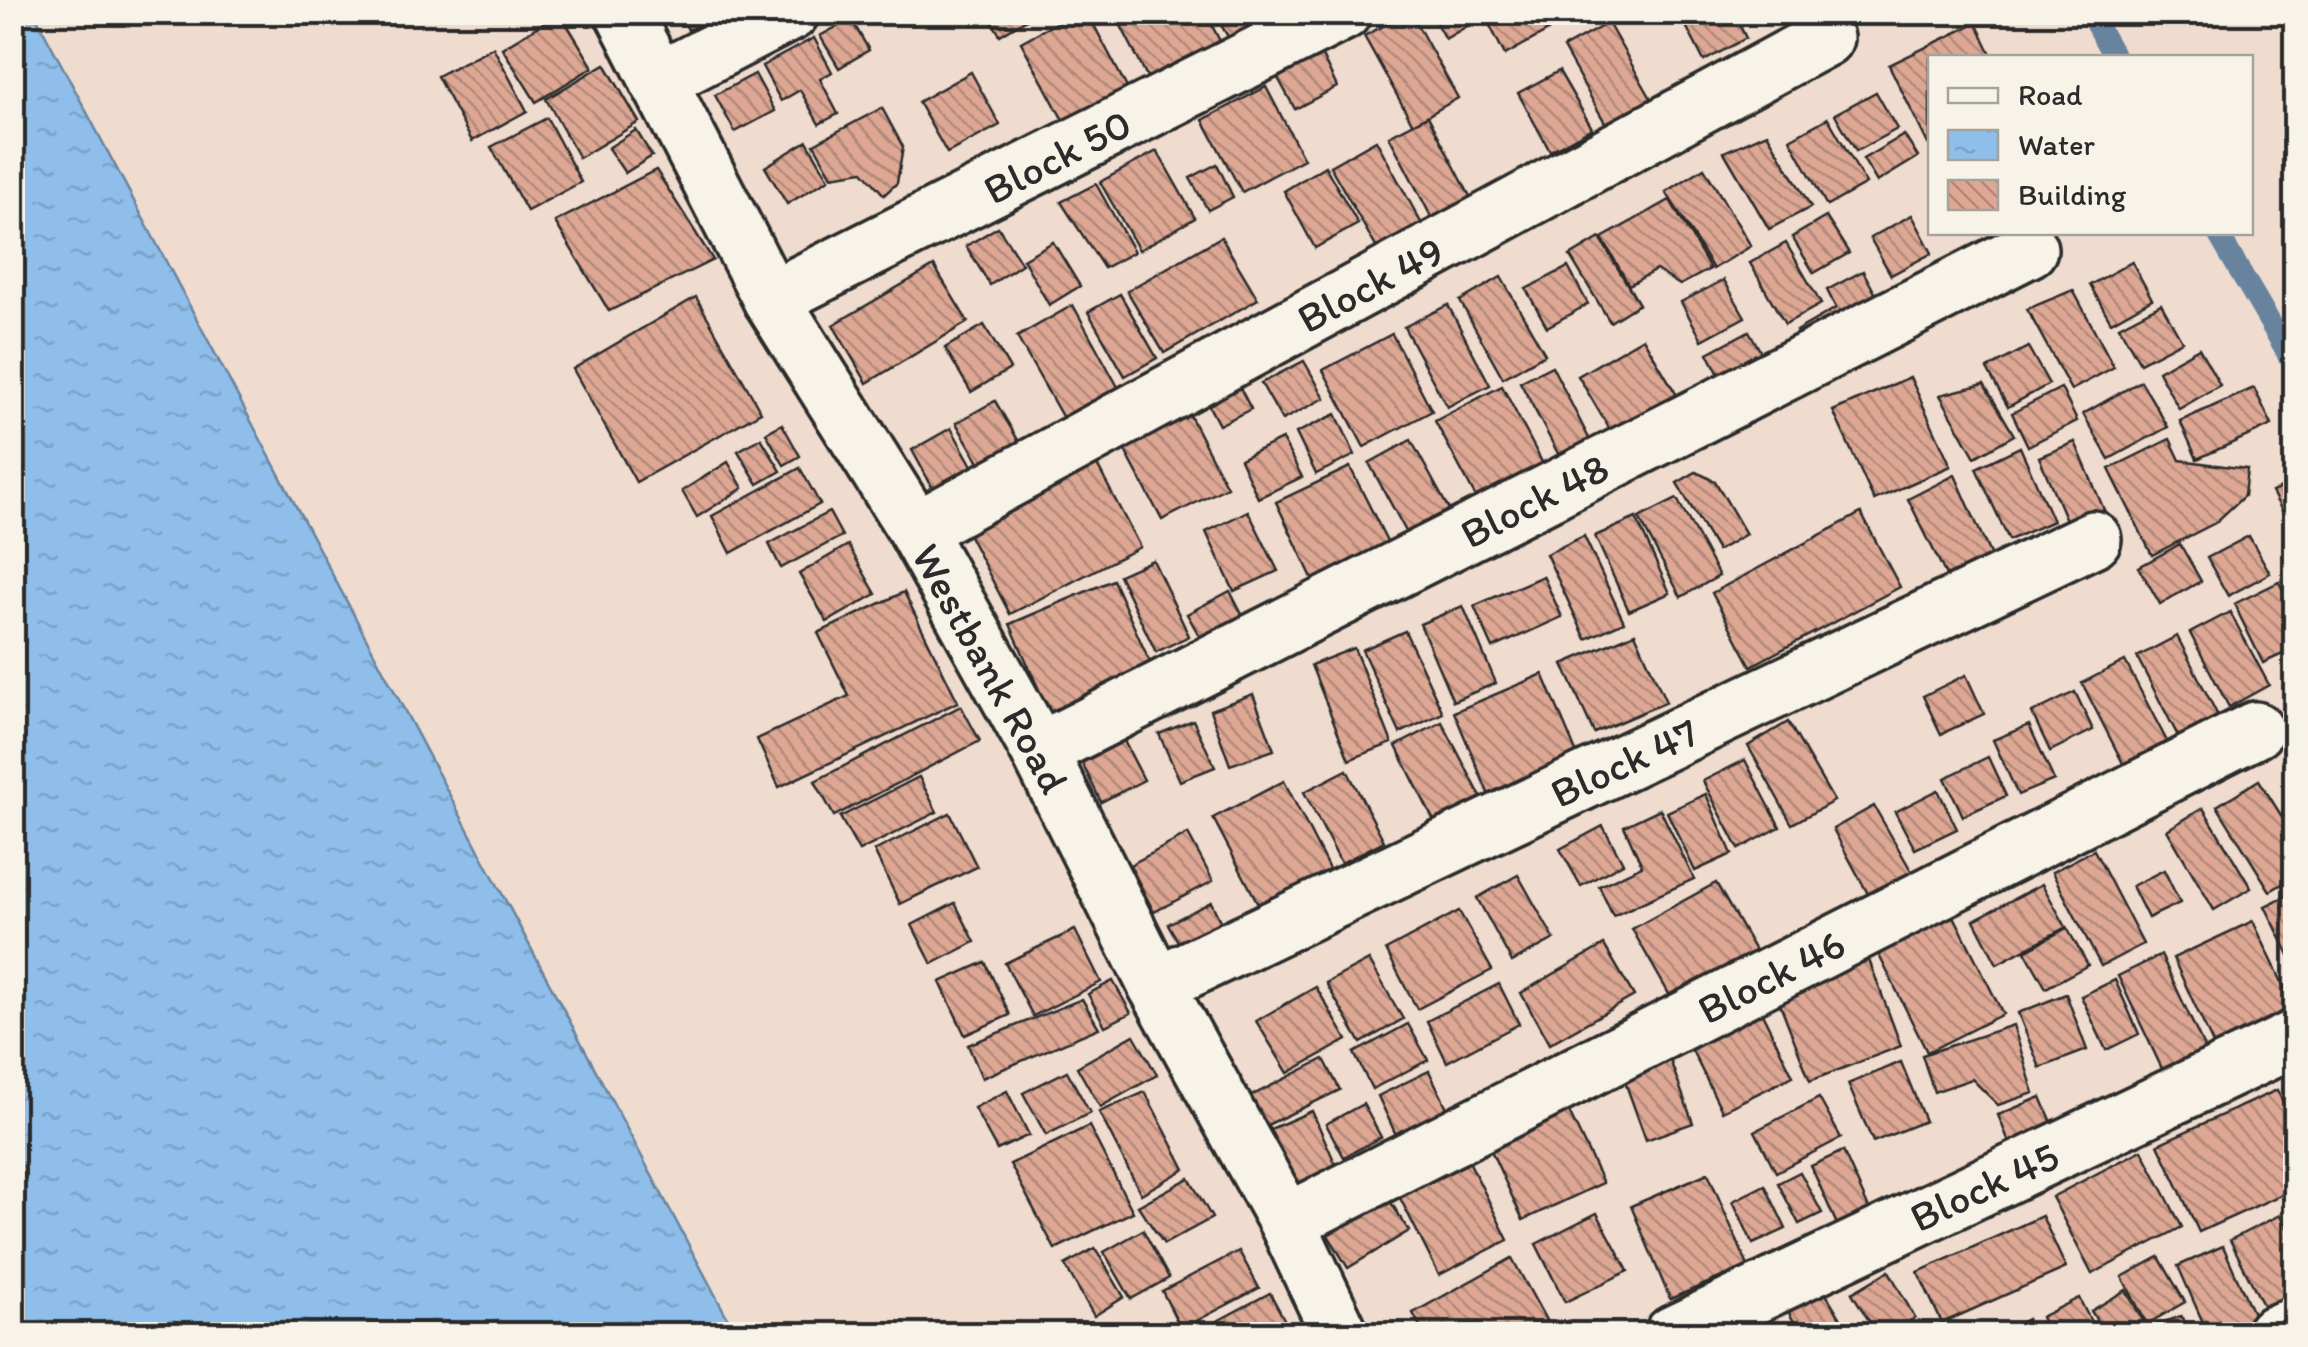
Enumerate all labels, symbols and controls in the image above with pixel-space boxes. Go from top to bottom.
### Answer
legend [1928,55,2253,235]
text: Road [2018,76,2083,113]
street label: Block 50 [975,98,1140,215]
text: Water [2018,126,2096,163]
text: Building [2018,176,2127,213]
street label: Block 49 [1289,225,1452,344]
street label: Block 48 [1452,442,1617,559]
street label: Westbank Road [901,534,1080,802]
street label: Block 47 [1542,706,1706,819]
street label: Block 46 [1689,918,1853,1035]
street label: Block 45 [1902,1130,2067,1243]

